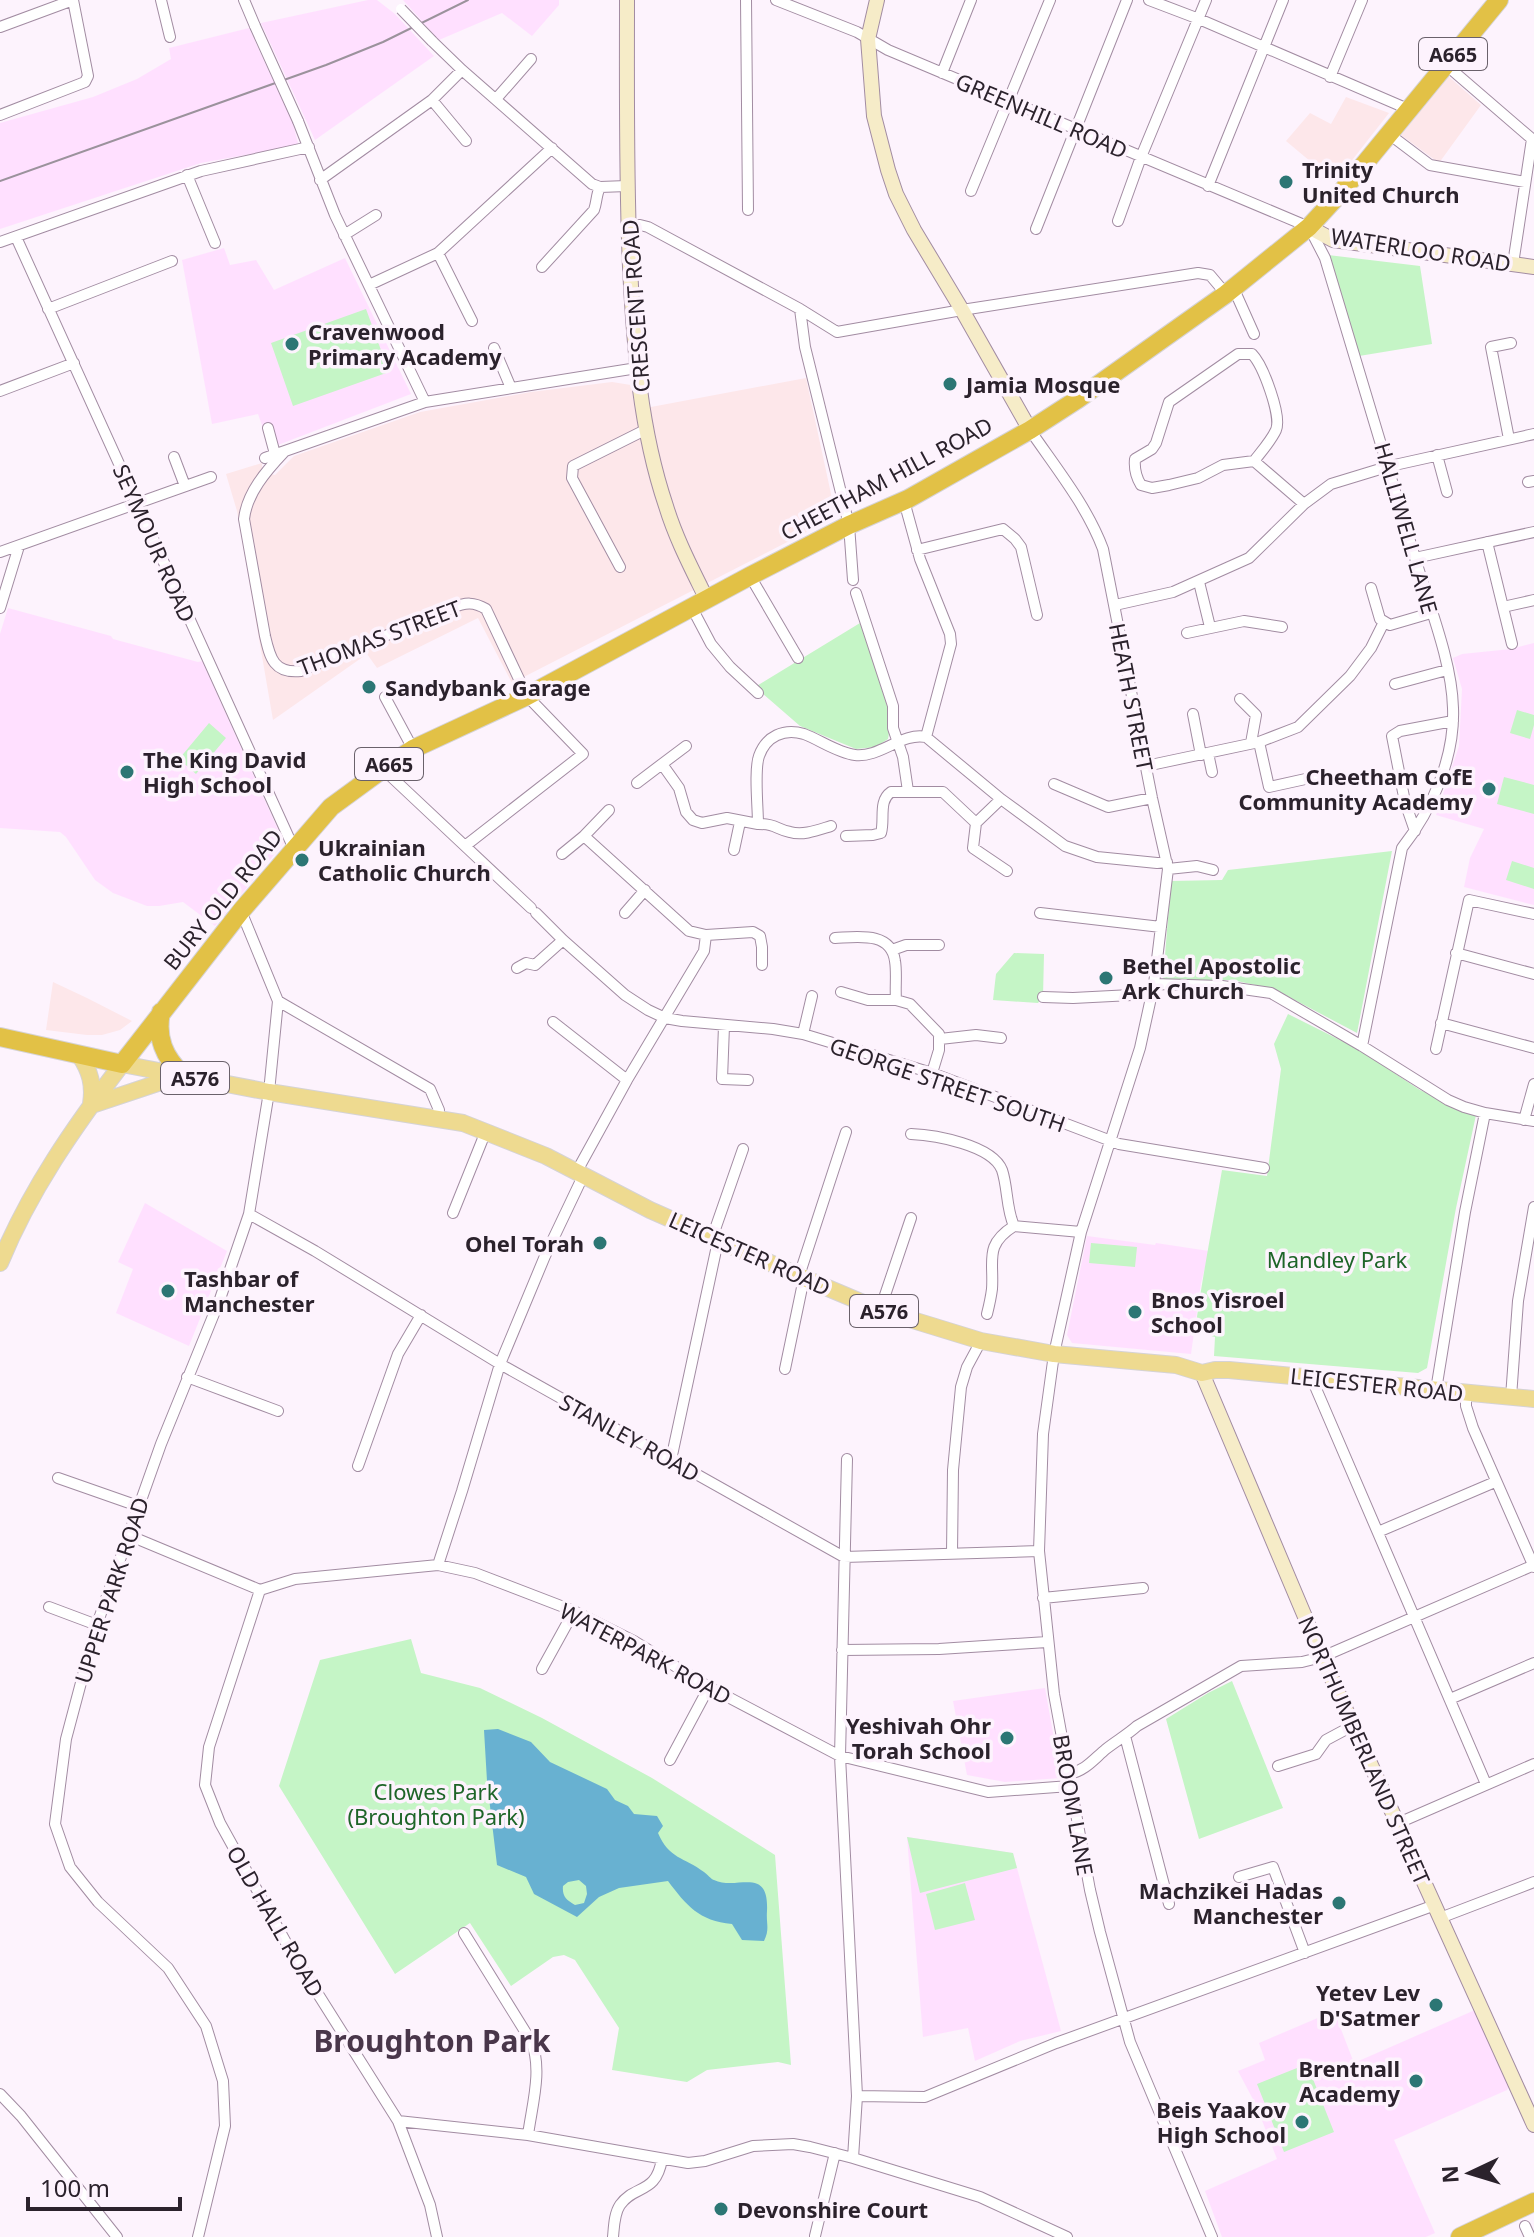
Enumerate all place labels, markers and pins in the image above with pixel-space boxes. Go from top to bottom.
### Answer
place label: Trinity United Church [1302,154,1460,209]
marker: Trinity United Church [1277,173,1295,191]
place label: Cravenwood Primary Academy [308,316,502,371]
marker: Cravenwood Primary Academy [283,335,301,353]
place label: Jamia Mosque [964,369,1120,399]
marker: Jamia Mosque [941,375,959,393]
place label: Sandybank Garage [385,672,591,702]
marker: Sandybank Garage [360,678,378,696]
place label: The King David High School [143,744,306,799]
place label: Cheetham CofE Community Academy [1238,761,1473,816]
marker: The King David High School [118,763,136,781]
marker: Cheetham CofE Community Academy [1480,780,1498,798]
place label: Ukrainian Catholic Church [318,832,491,887]
marker: Ukrainian Catholic Church [293,851,311,869]
place label: Bethel Apostolic Ark Church [1122,950,1301,1005]
marker: Bethel Apostolic Ark Church [1097,969,1115,987]
place label: Ohel Torah [465,1228,584,1258]
marker: Ohel Torah [591,1234,609,1252]
place label: Tashbar of Manchester [184,1263,315,1318]
marker: Tashbar of Manchester [159,1282,177,1300]
place label: Bnos Yisroel School [1151,1284,1285,1339]
marker: Bnos Yisroel School [1126,1303,1144,1321]
place label: Yeshivah Ohr Torah School [846,1710,991,1765]
marker: Yeshivah Ohr Torah School [998,1729,1016,1747]
place label: Machzikei Hadas Manchester [1139,1875,1323,1930]
marker: Machzikei Hadas Manchester [1330,1894,1348,1912]
place label: Yetev Lev D'Satmer [1316,1977,1420,2032]
marker: Yetev Lev D'Satmer [1427,1996,1445,2014]
place label: Brentnall Academy [1298,2053,1400,2108]
marker: Brentnall Academy [1407,2072,1425,2090]
place label: Beis Yaakov High School [1156,2094,1286,2149]
marker: Beis Yaakov High School [1293,2113,1311,2131]
place label: Devonshire Court [737,2194,928,2224]
marker: Devonshire Court [712,2200,730,2218]

